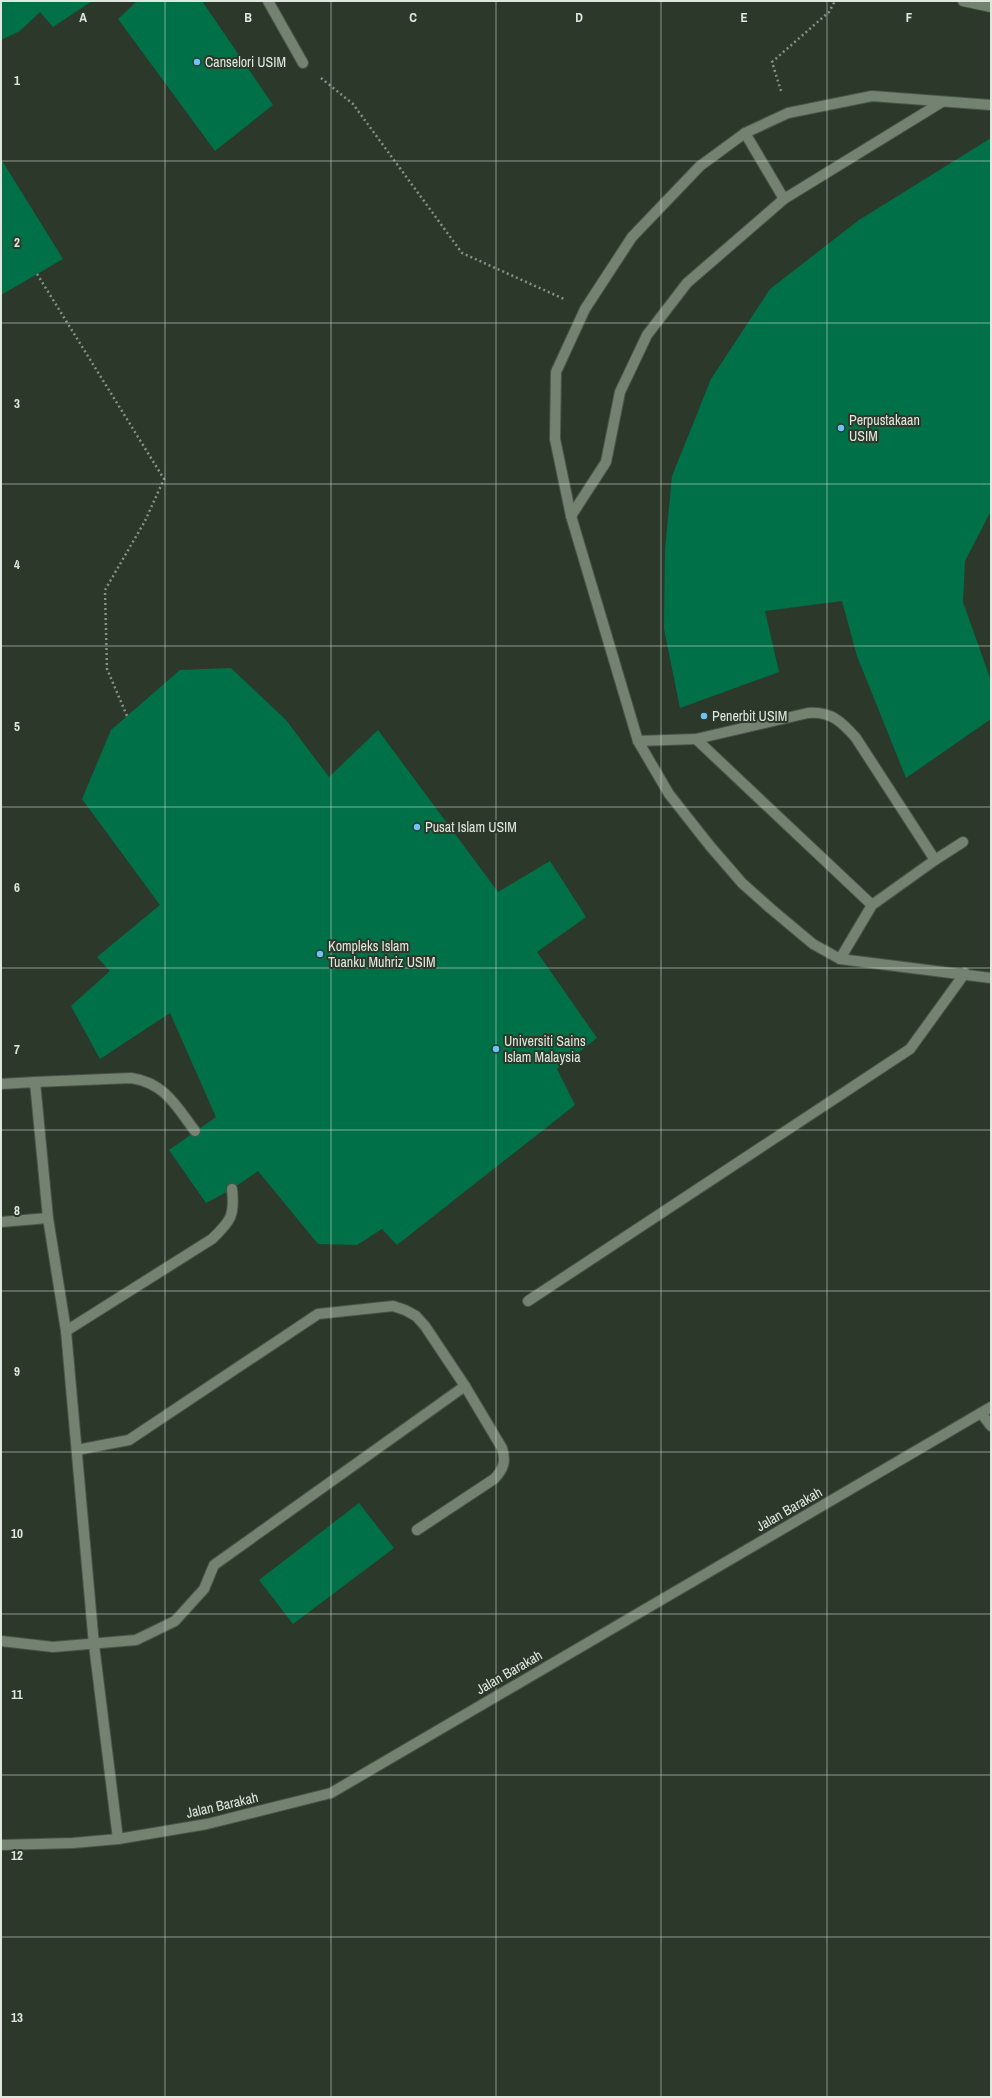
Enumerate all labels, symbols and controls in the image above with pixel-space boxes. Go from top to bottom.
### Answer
text: A [79,9,87,26]
text: B [244,9,252,26]
text: C [409,9,417,26]
text: D [575,9,583,26]
text: E [740,9,748,26]
text: F [906,9,913,26]
place label: Canselori USIM [205,53,286,71]
marker: Canselori USIM [192,57,202,67]
text: 1 [14,72,20,89]
text: 2 [14,234,20,251]
text: 3 [14,395,20,412]
place label: Perpustakaan USIM [849,411,920,445]
marker: Perpustakaan USIM [836,423,846,433]
text: 4 [14,556,20,573]
place label: Penerbit USIM [712,707,787,725]
marker: Penerbit USIM [699,711,709,721]
text: 5 [14,718,20,735]
place label: Pusat Islam USIM [425,818,517,836]
marker: Pusat Islam USIM [412,822,422,832]
text: 6 [14,879,20,896]
place label: Kompleks Islam Tuanku Muhriz USIM [328,937,435,971]
marker: Kompleks Islam Tuanku Muhriz USIM [315,949,325,959]
place label: Universiti Sains Islam Malaysia [504,1032,586,1066]
text: 7 [14,1041,20,1058]
marker: Universiti Sains Islam Malaysia [491,1044,501,1054]
text: 8 [14,1202,20,1219]
text: 9 [14,1363,20,1380]
street label: Jalan Barakah [753,1483,825,1535]
text: 10 [11,1525,23,1542]
street label: Jalan Barakah [473,1646,545,1698]
text: 11 [11,1686,23,1703]
street label: Jalan Barakah [184,1788,260,1822]
text: 12 [11,1847,23,1864]
text: 13 [11,2009,23,2026]

